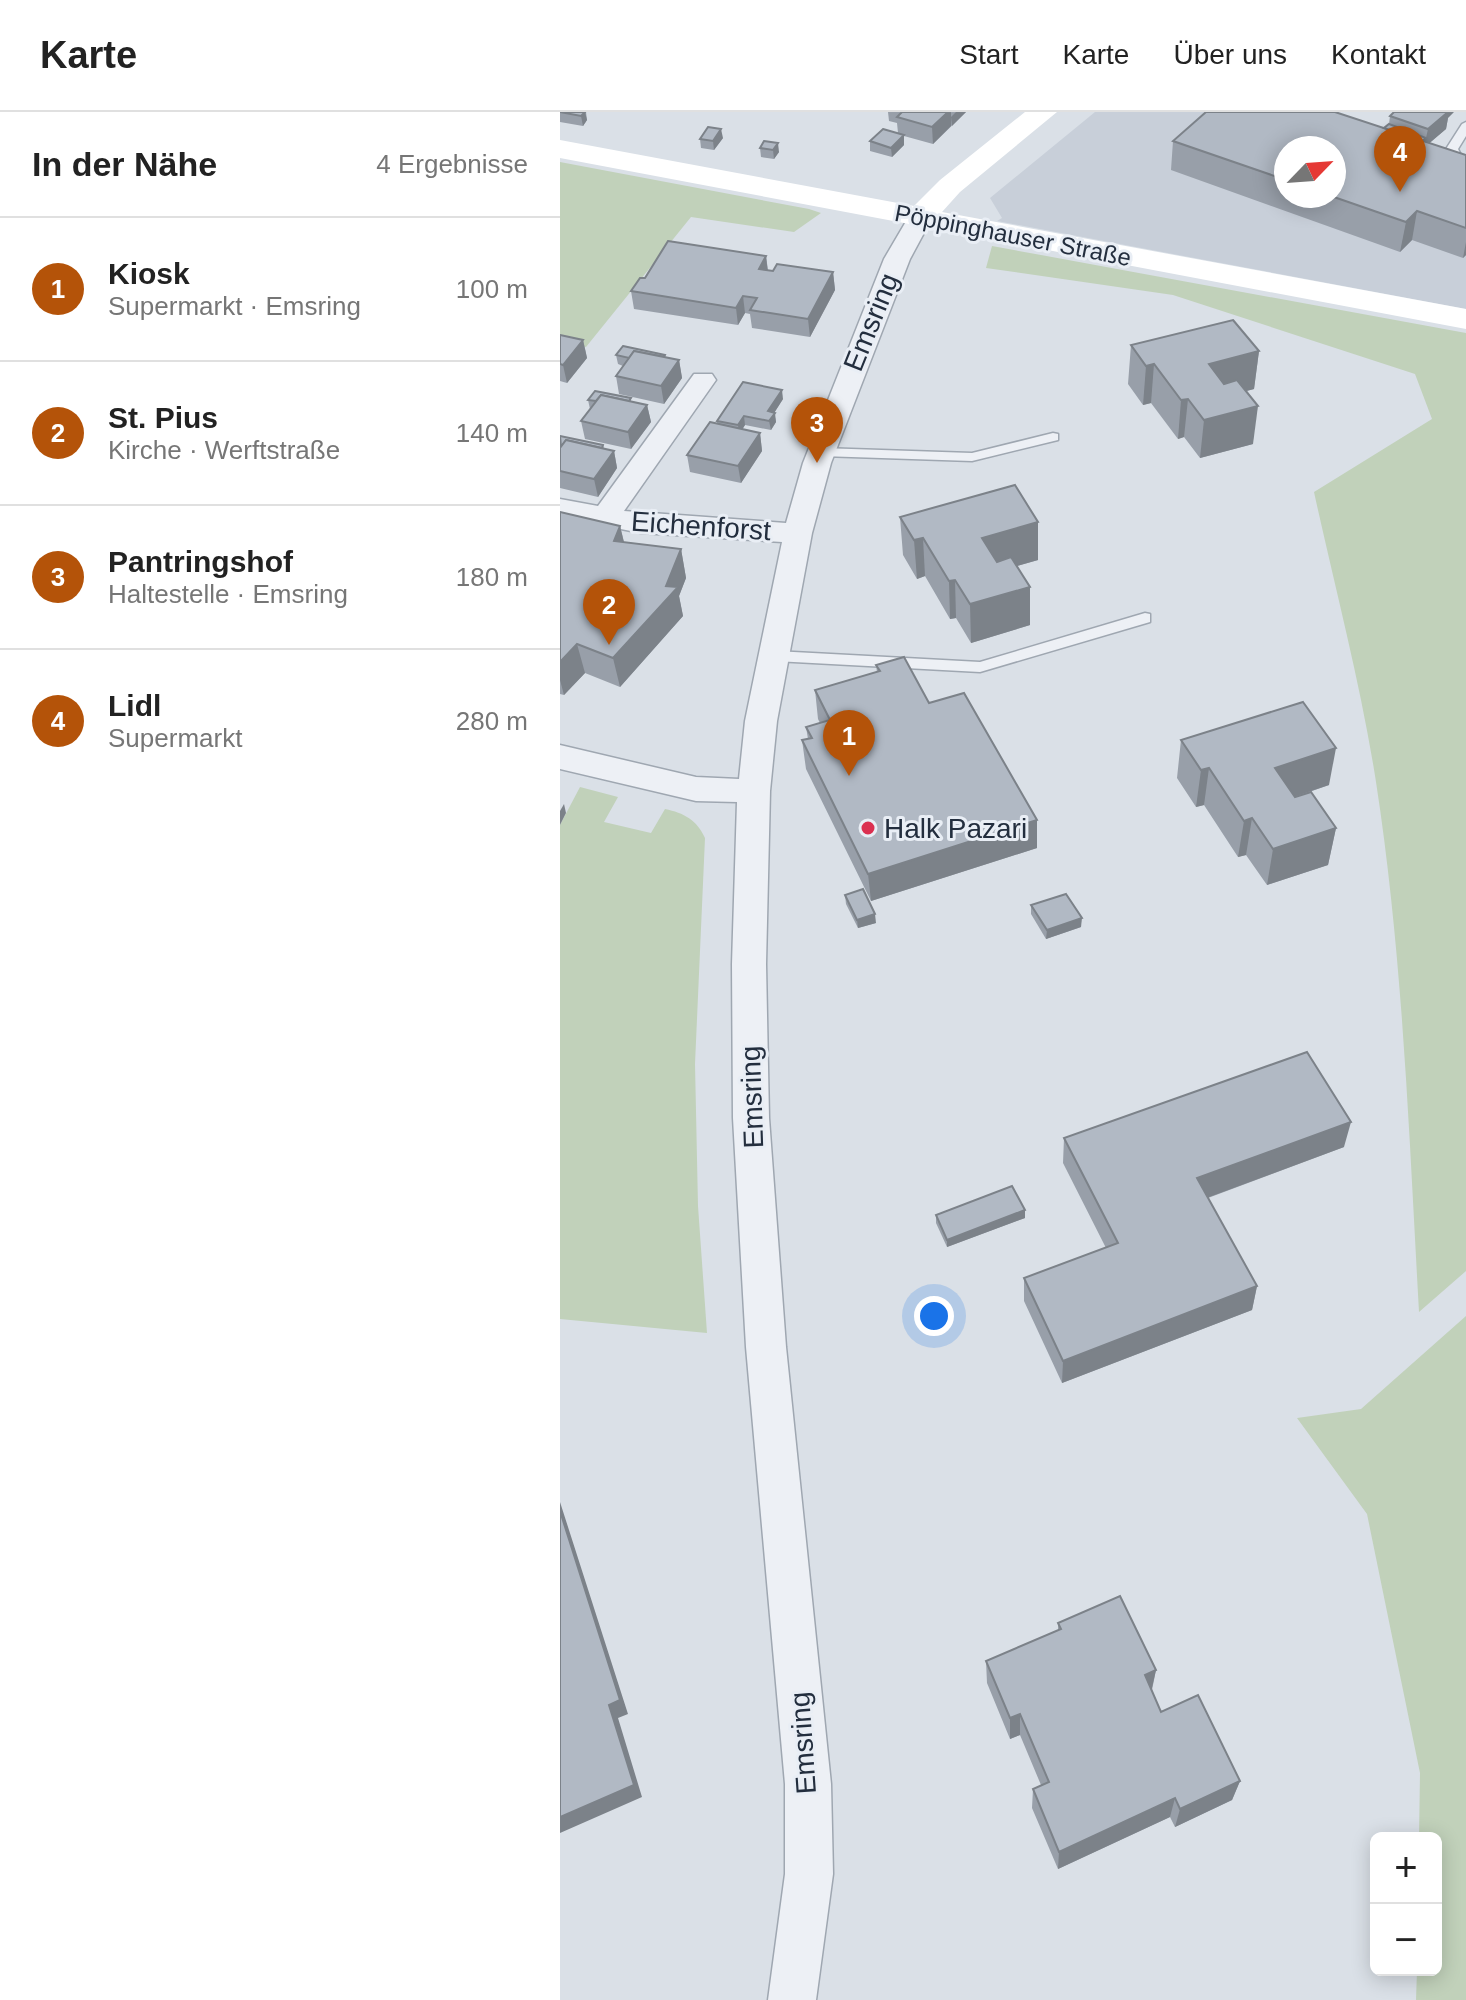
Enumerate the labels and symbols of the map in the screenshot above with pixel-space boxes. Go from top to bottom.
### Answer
pin: 4 [1374,126,1426,192]
north arrow [1274,136,1346,208]
street label: Pöppinghauser Straße [893,199,1133,271]
street label: Emsring [837,269,905,375]
pin: 3 [791,397,843,463]
street label: Eichenforst [630,506,772,546]
pin: 2 [583,579,635,645]
pin: 1 [823,710,875,776]
place label: Halk Pazari [884,813,1027,844]
marker: Halk Pazari [859,819,877,837]
street label: Emsring [735,1045,769,1149]
your location [914,1296,954,1336]
street label: Emsring [784,1691,822,1795]

